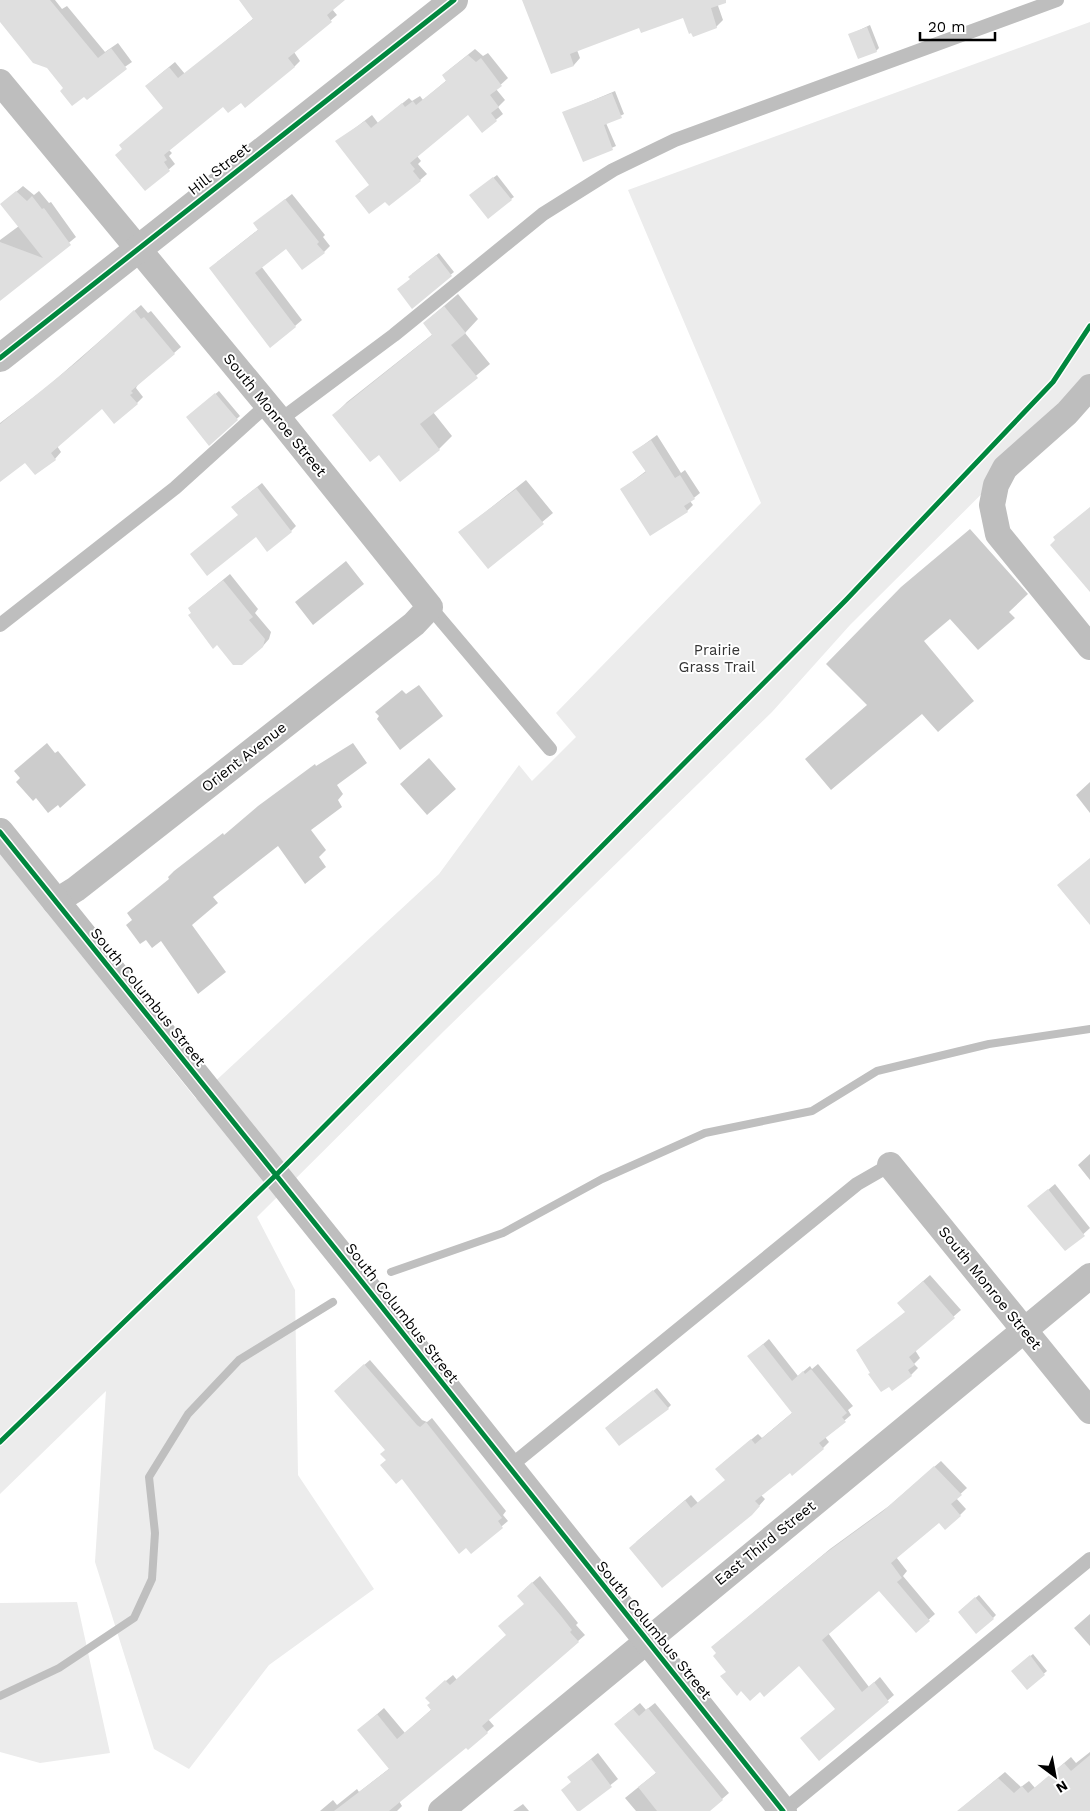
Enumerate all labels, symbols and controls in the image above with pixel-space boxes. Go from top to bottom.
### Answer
scale bar [920,10,995,42]
text: 20 m [928,18,966,36]
street label: Hill Street [184,139,254,199]
street label: South Monroe Street [220,350,331,481]
park label: Prairie Grass Trail [679,641,756,676]
street label: Orient Avenue [198,718,290,796]
street label: South Columbus Street [87,924,210,1070]
street label: South Monroe Street [935,1223,1046,1354]
street label: South Columbus Street [342,1239,463,1387]
street label: East Third Street [711,1496,820,1589]
street label: South Columbus Street [593,1557,716,1703]
north arrow [1030,1751,1080,1801]
text: N [1053,1777,1071,1797]

